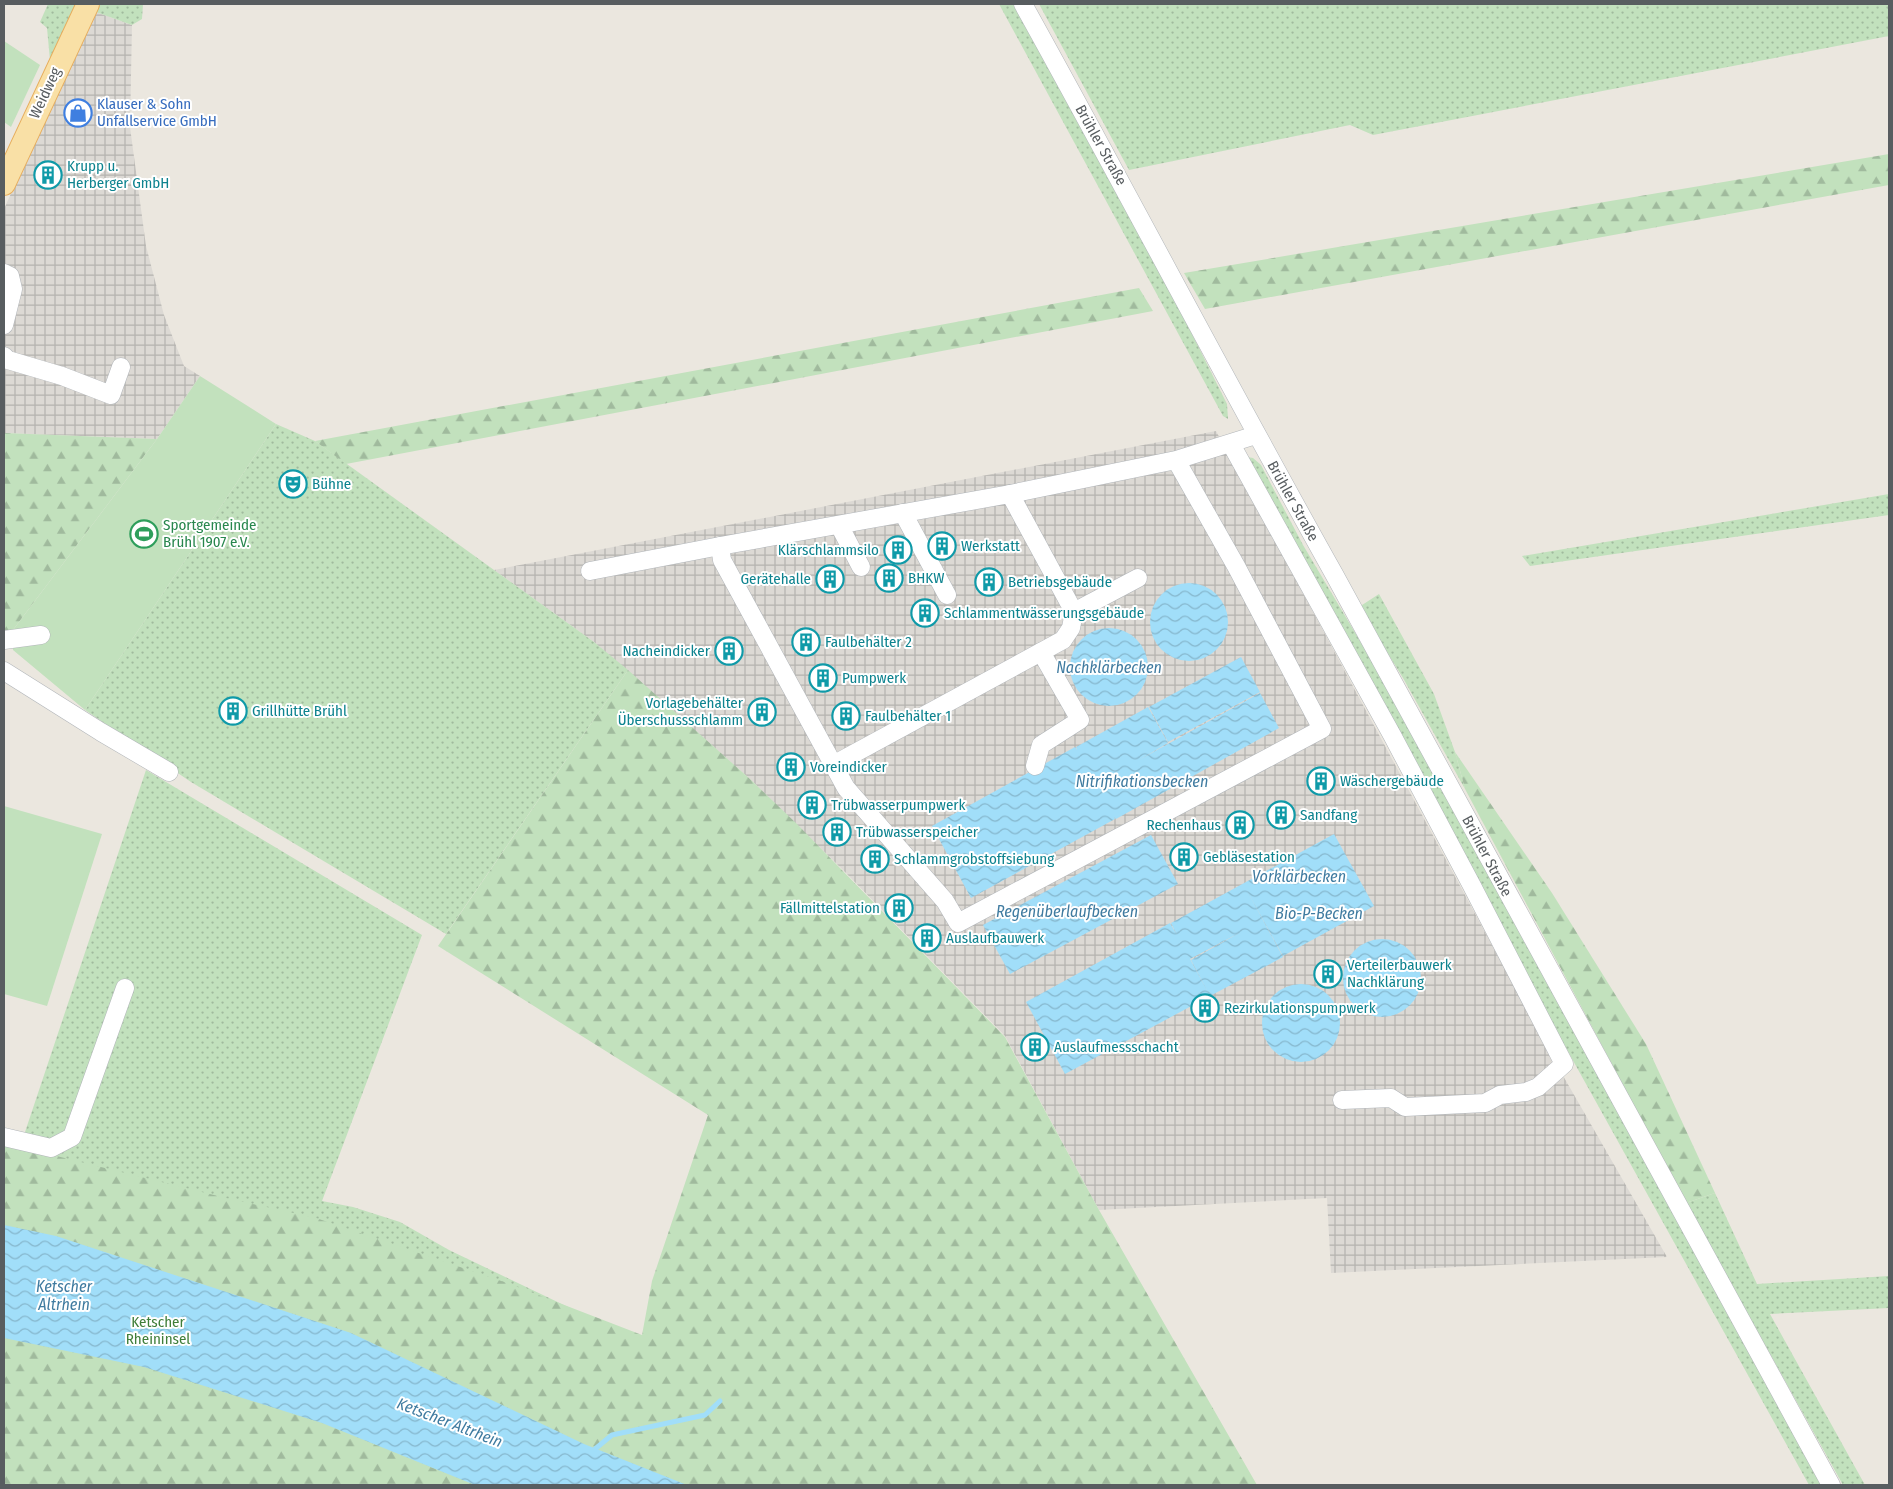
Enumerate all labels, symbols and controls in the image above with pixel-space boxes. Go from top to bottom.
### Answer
street label: Weidweg [25,64,65,122]
place label: Klauser & Sohn Unfallservice GmbH [97,95,217,130]
shop icon: Klauser & Sohn Unfallservice GmbH [63,98,93,128]
street label: Brühler Straße [1072,102,1130,188]
place label: Krupp u. Herberger GmbH [67,157,169,192]
building icon: Krupp u. Herberger GmbH [33,160,63,190]
street label: Brühler Straße [1264,458,1322,544]
theatre icon: Bühne [278,469,308,499]
place label: Bühne [312,475,351,493]
place label: Sportgemeinde Brühl 1907 e.V. [163,516,257,551]
sports icon: Sportgemeinde Brühl 1907 e.V. [129,519,159,549]
building icon: Werkstatt [927,531,957,561]
building icon: Klärschlammsilo [883,535,913,565]
place label: Werkstatt [961,537,1020,555]
place label: Klärschlammsilo [778,541,879,559]
building icon: BHKW [874,563,904,593]
building icon: Gerätehalle [815,564,845,594]
building icon: Betriebsgebäude [974,567,1004,597]
place label: BHKW [908,569,944,587]
place label: Gerätehalle [740,570,811,588]
place label: Betriebsgebäude [1008,573,1112,591]
building icon: Schlammentwässerungsgebäude [910,598,940,628]
place label: Schlammentwässerungsgebäude [944,604,1144,622]
building icon: Faulbehälter 2 [791,627,821,657]
place label: Faulbehälter 2 [825,633,912,651]
building icon: Nacheindicker [714,636,744,666]
place label: Nacheindicker [622,642,711,660]
water label: Nachklärbecken [1056,658,1162,677]
building icon: Pumpwerk [808,663,838,693]
place label: Pumpwerk [842,669,906,687]
place label: Vorlagebehälter Überschussschlamm [618,694,744,729]
building icon: Grillhütte Brühl [218,696,248,726]
building icon: Vorlagebehälter Überschussschlamm [747,697,777,727]
building icon: Faulbehälter 1 [831,701,861,731]
place label: Grillhütte Brühl [252,702,347,720]
place label: Faulbehälter 1 [865,707,951,725]
building icon: Voreindicker [776,752,806,782]
place label: Voreindicker [810,758,888,776]
building icon: Wäschergebäude [1306,766,1336,796]
water label: Nitrifikationsbecken [1076,772,1208,791]
place label: Wäschergebäude [1340,772,1444,790]
building icon: Trübwasserpumpwerk [797,790,827,820]
place label: Trübwasserpumpwerk [831,796,966,814]
building icon: Sandfang [1266,800,1296,830]
place label: Sandfang [1300,806,1357,824]
building icon: Rechenhaus [1225,810,1255,840]
street label: Brühler Straße [1458,812,1516,900]
place label: Rechenhaus [1146,816,1221,834]
building icon: Trübwasserspeicher [822,817,852,847]
place label: Trübwasserspeicher [856,823,979,841]
building icon: Gebläsestation [1169,842,1199,872]
building icon: Schlammgrobstoffsiebung [860,844,890,874]
place label: Gebläsestation [1203,848,1295,866]
place label: Schlammgrobstoffsiebung [894,850,1054,868]
water label: Vorklärbecken [1252,867,1346,886]
building icon: Fällmittelstation [884,893,914,923]
place label: Fällmittelstation [780,899,880,917]
water label: Regenüberlaufbecken [996,902,1138,921]
water label: Bio-P-Becken [1275,904,1363,923]
building icon: Auslaufbauwerk [912,923,942,953]
place label: Auslaufbauwerk [946,929,1044,947]
place label: Verteilerbauwerk Nachklärung [1347,956,1452,991]
building icon: Verteilerbauwerk Nachklärung [1313,959,1343,989]
building icon: Rezirkulationspumpwerk [1190,993,1220,1023]
place label: Rezirkulationspumpwerk [1224,999,1376,1017]
building icon: Auslaufmessschacht [1020,1032,1050,1062]
place label: Auslaufmessschacht [1054,1038,1179,1056]
water label: Ketscher Altrhein [36,1277,93,1314]
park label: Ketscher Rheininsel [126,1313,190,1348]
water label: Ketscher Altrhein [394,1394,505,1451]

